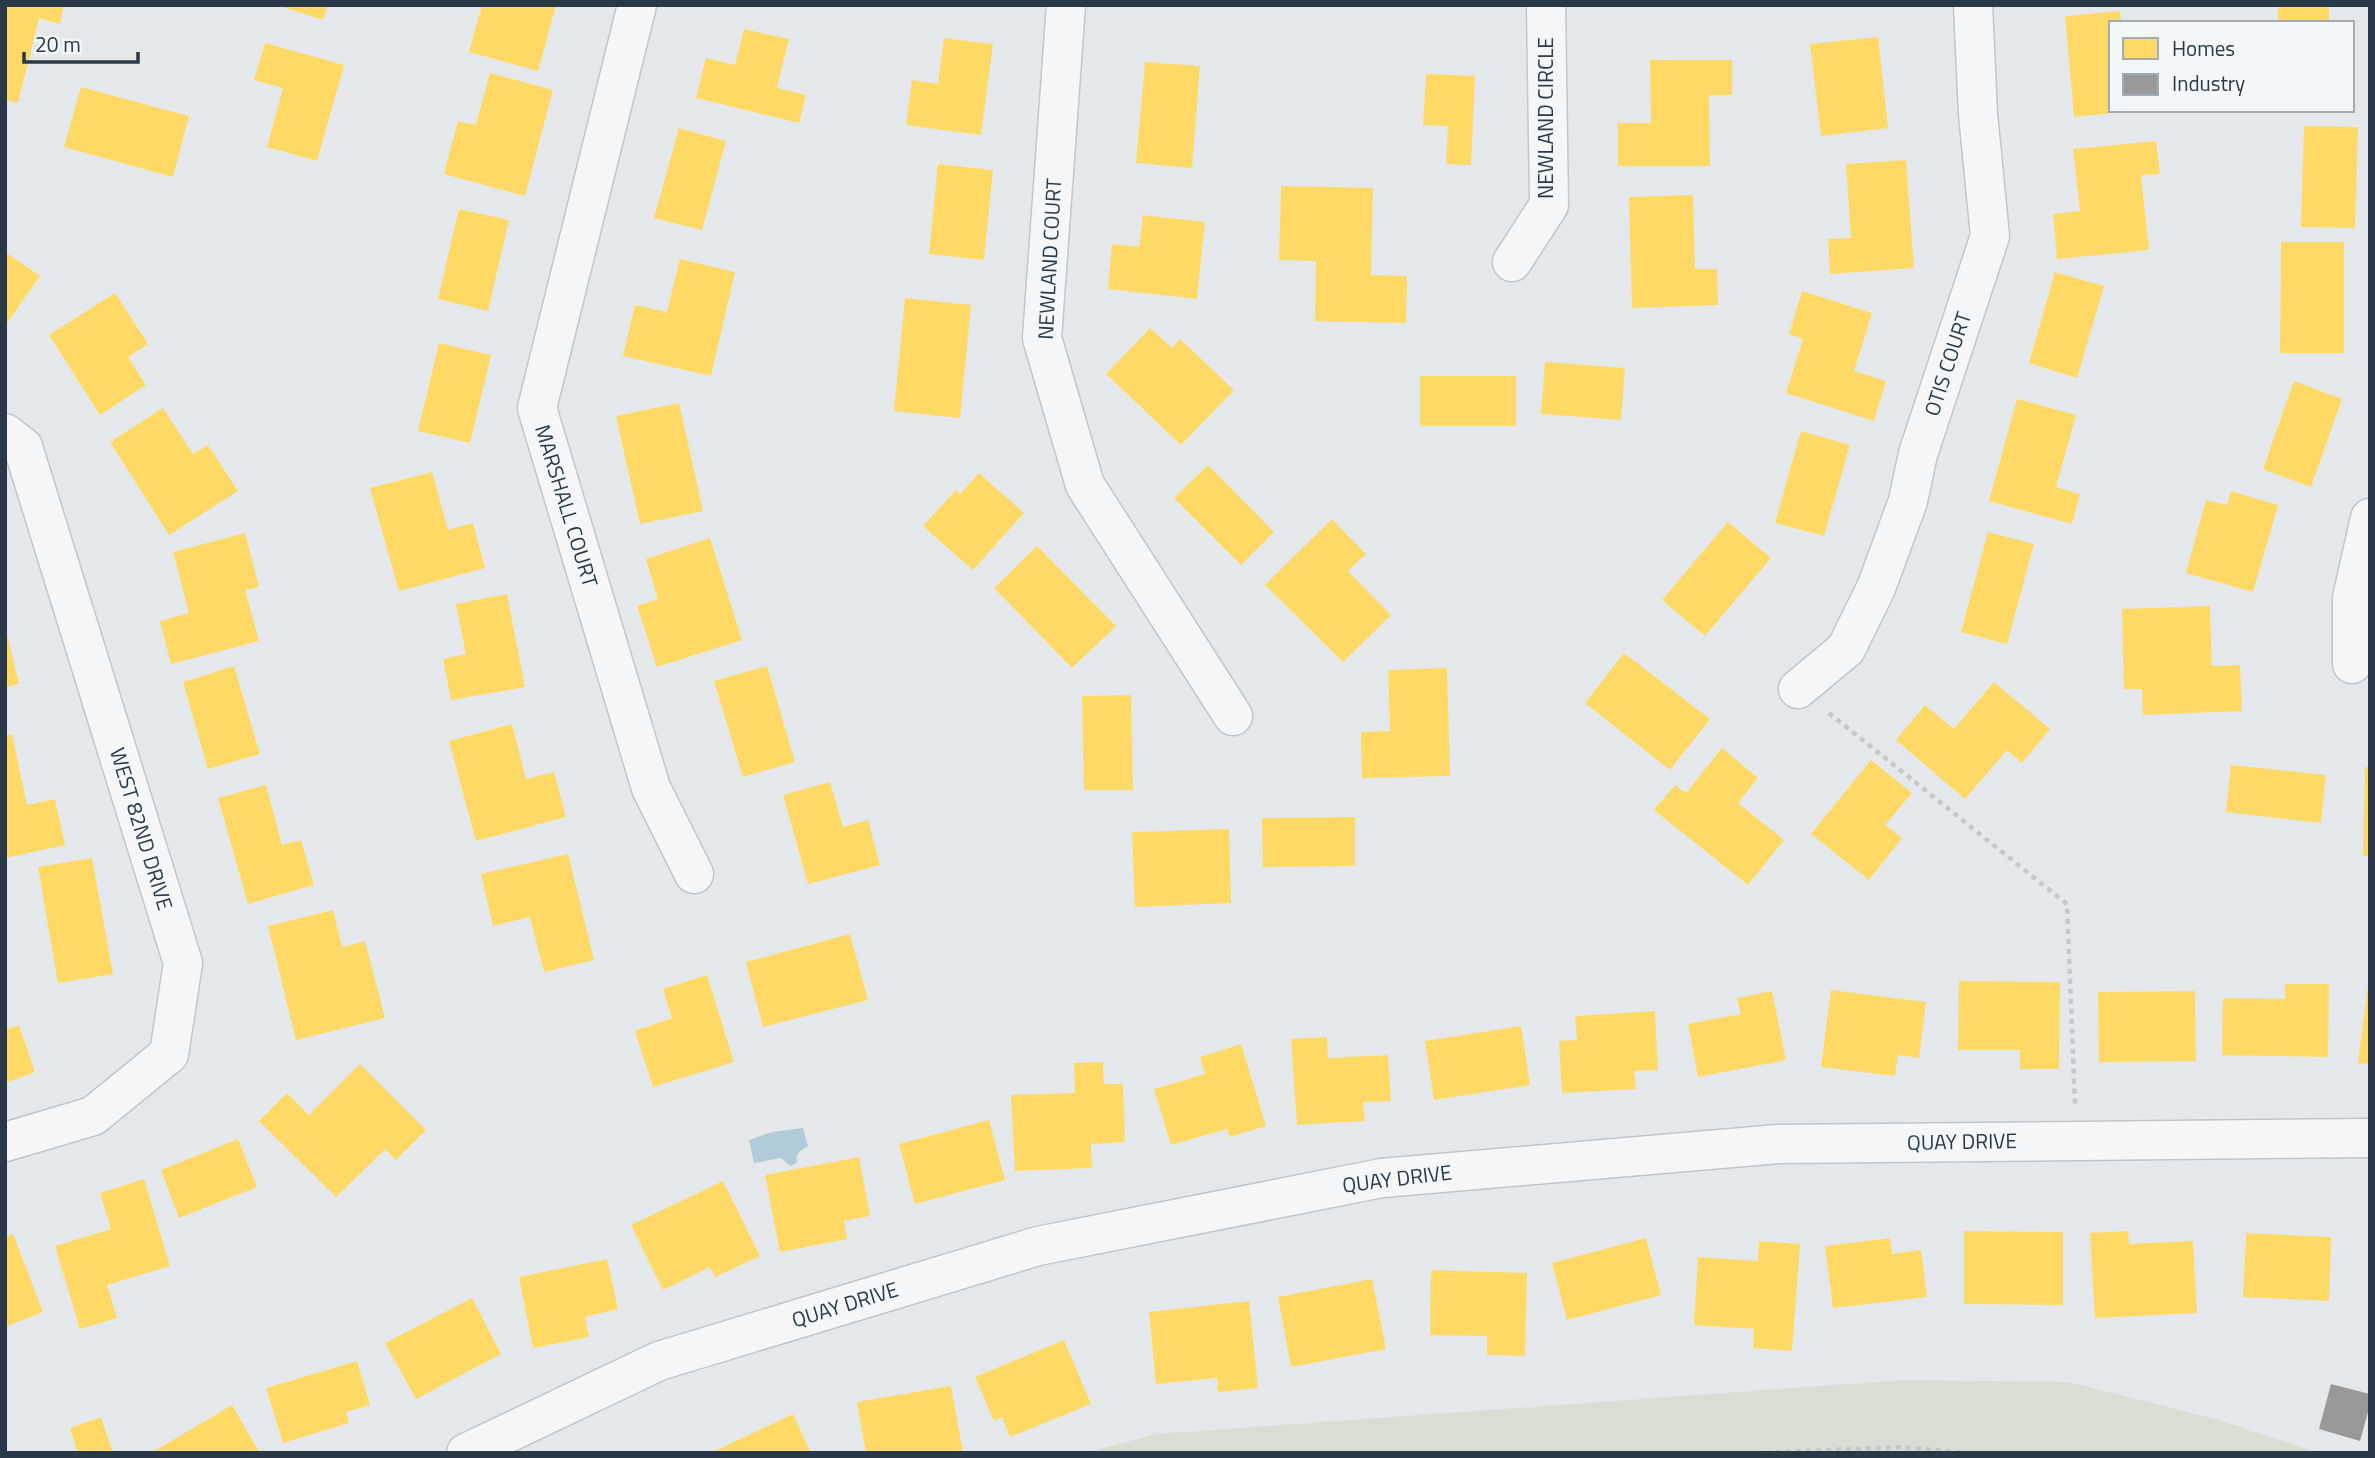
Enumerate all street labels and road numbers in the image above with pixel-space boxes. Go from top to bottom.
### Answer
street label: NEWLAND CIRCLE [1529,37,1561,199]
street label: NEWLAND COURT [1029,177,1069,341]
street label: OTIS COURT [1915,307,1979,420]
street label: MARSHALL COURT [527,421,607,591]
street label: WEST 82ND DRIVE [102,743,182,914]
street label: QUAY DRIVE [1907,1124,2017,1158]
street label: QUAY DRIVE [1340,1155,1453,1201]
street label: QUAY DRIVE [787,1273,902,1335]

